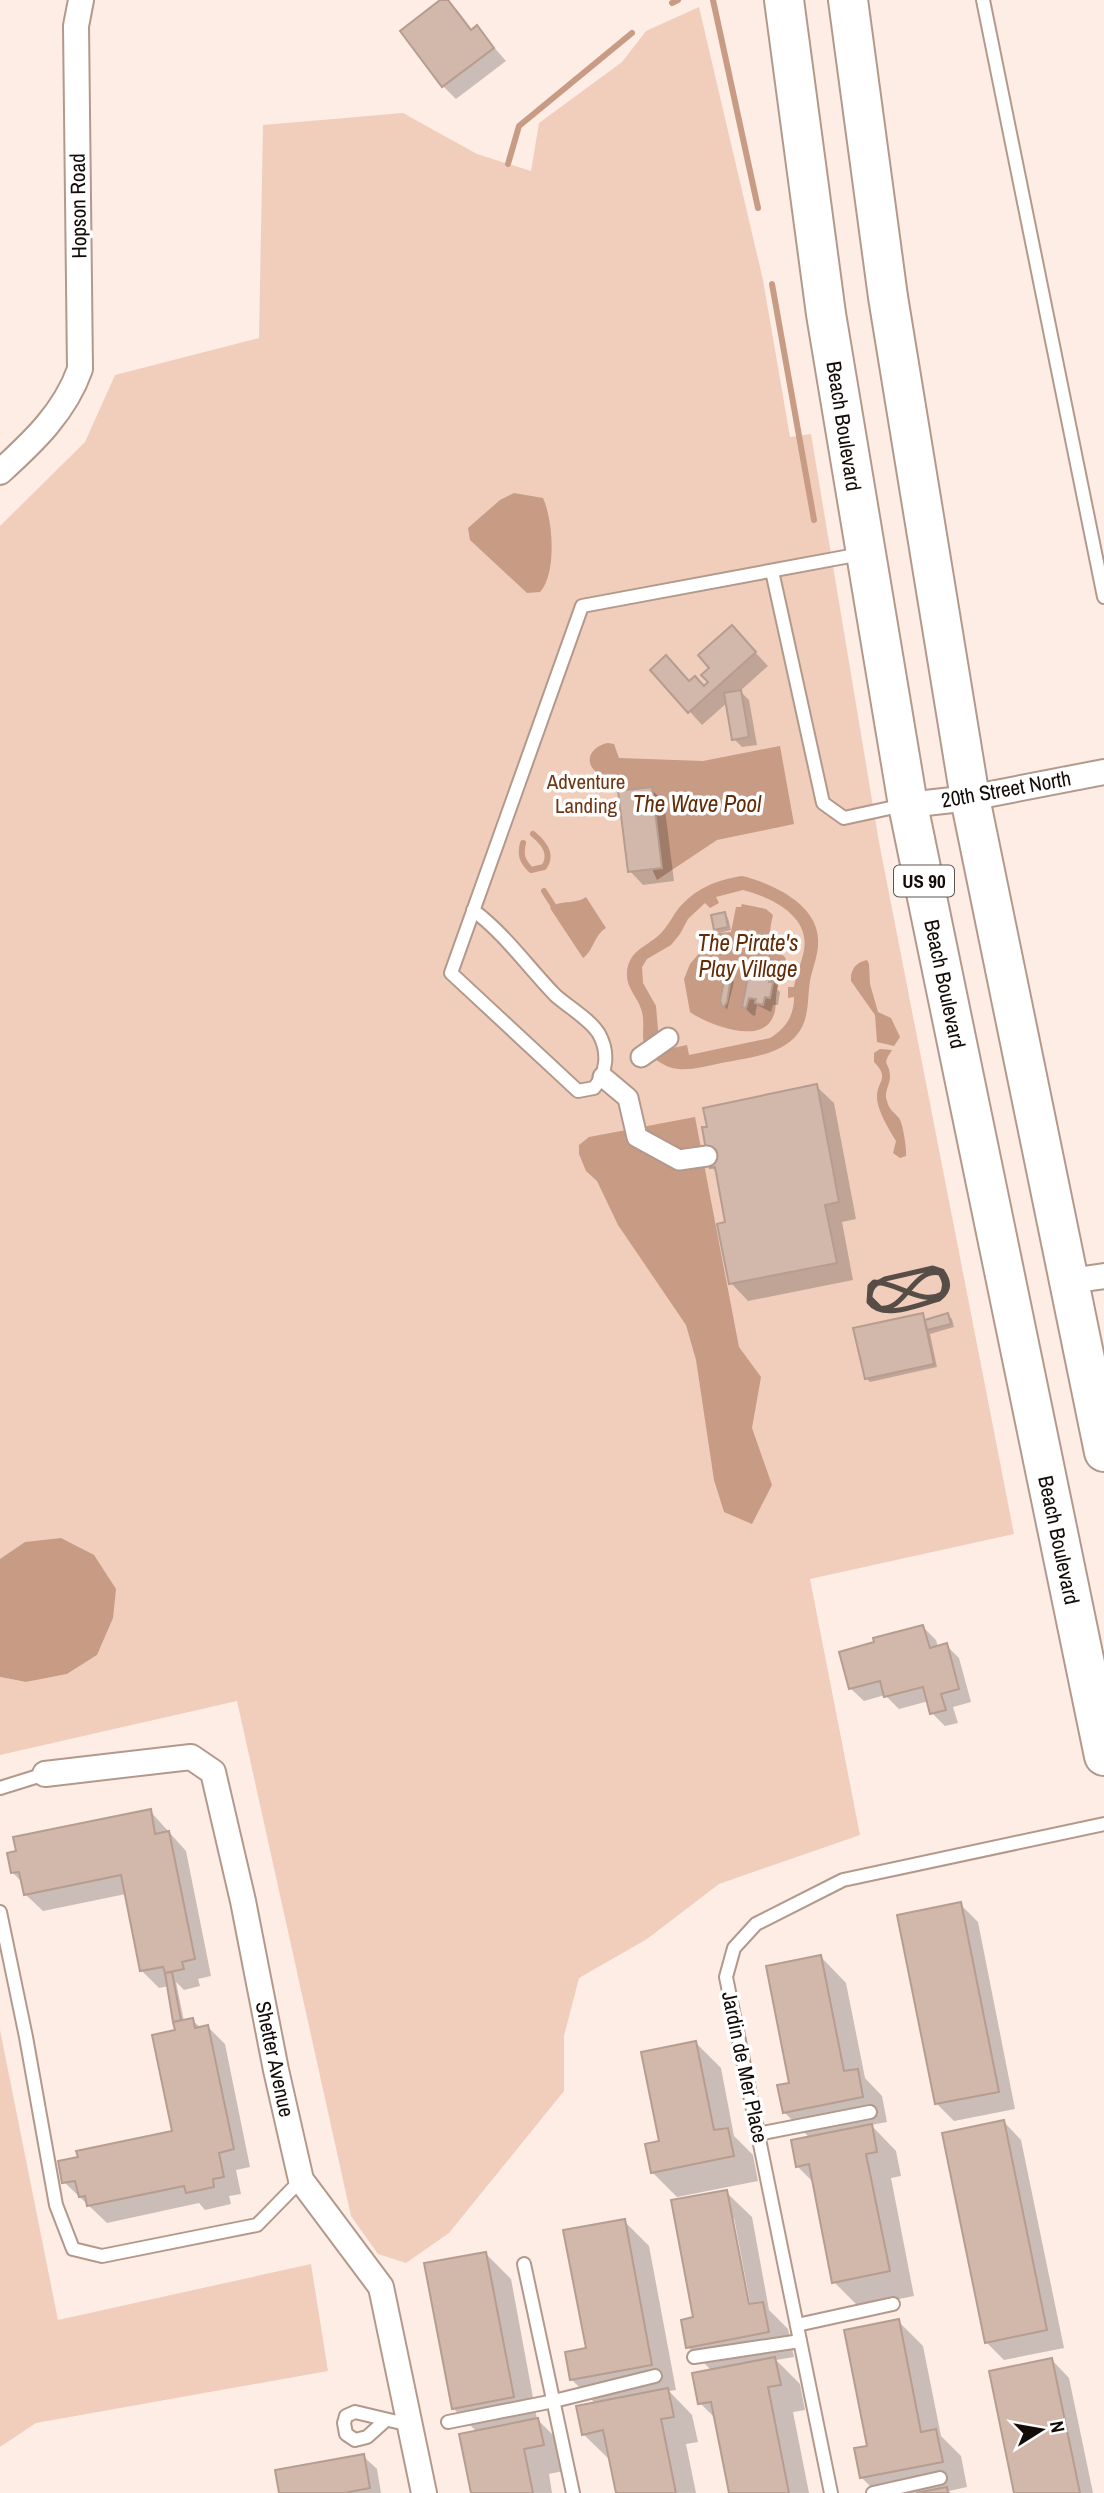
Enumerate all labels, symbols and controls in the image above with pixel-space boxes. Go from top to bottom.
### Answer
street label: Hopson Road [63,153,93,259]
street label: Beach Boulevard [819,359,869,493]
street label: 20th Street North [939,763,1073,815]
park label: Adventure Landing [546,767,625,820]
water label: The Wave Pool [633,788,762,819]
road number: US 90 [894,866,954,897]
street label: Beach Boulevard [917,917,973,1051]
water label: The Pirate's Play Village [697,927,799,984]
street label: Beach Boulevard [1031,1473,1087,1607]
street label: Jardin de Mer Place [715,1989,775,2145]
street label: Shetter Avenue [249,1999,301,2119]
north arrow [1006,2395,1076,2465]
text: N [1044,2419,1072,2435]

